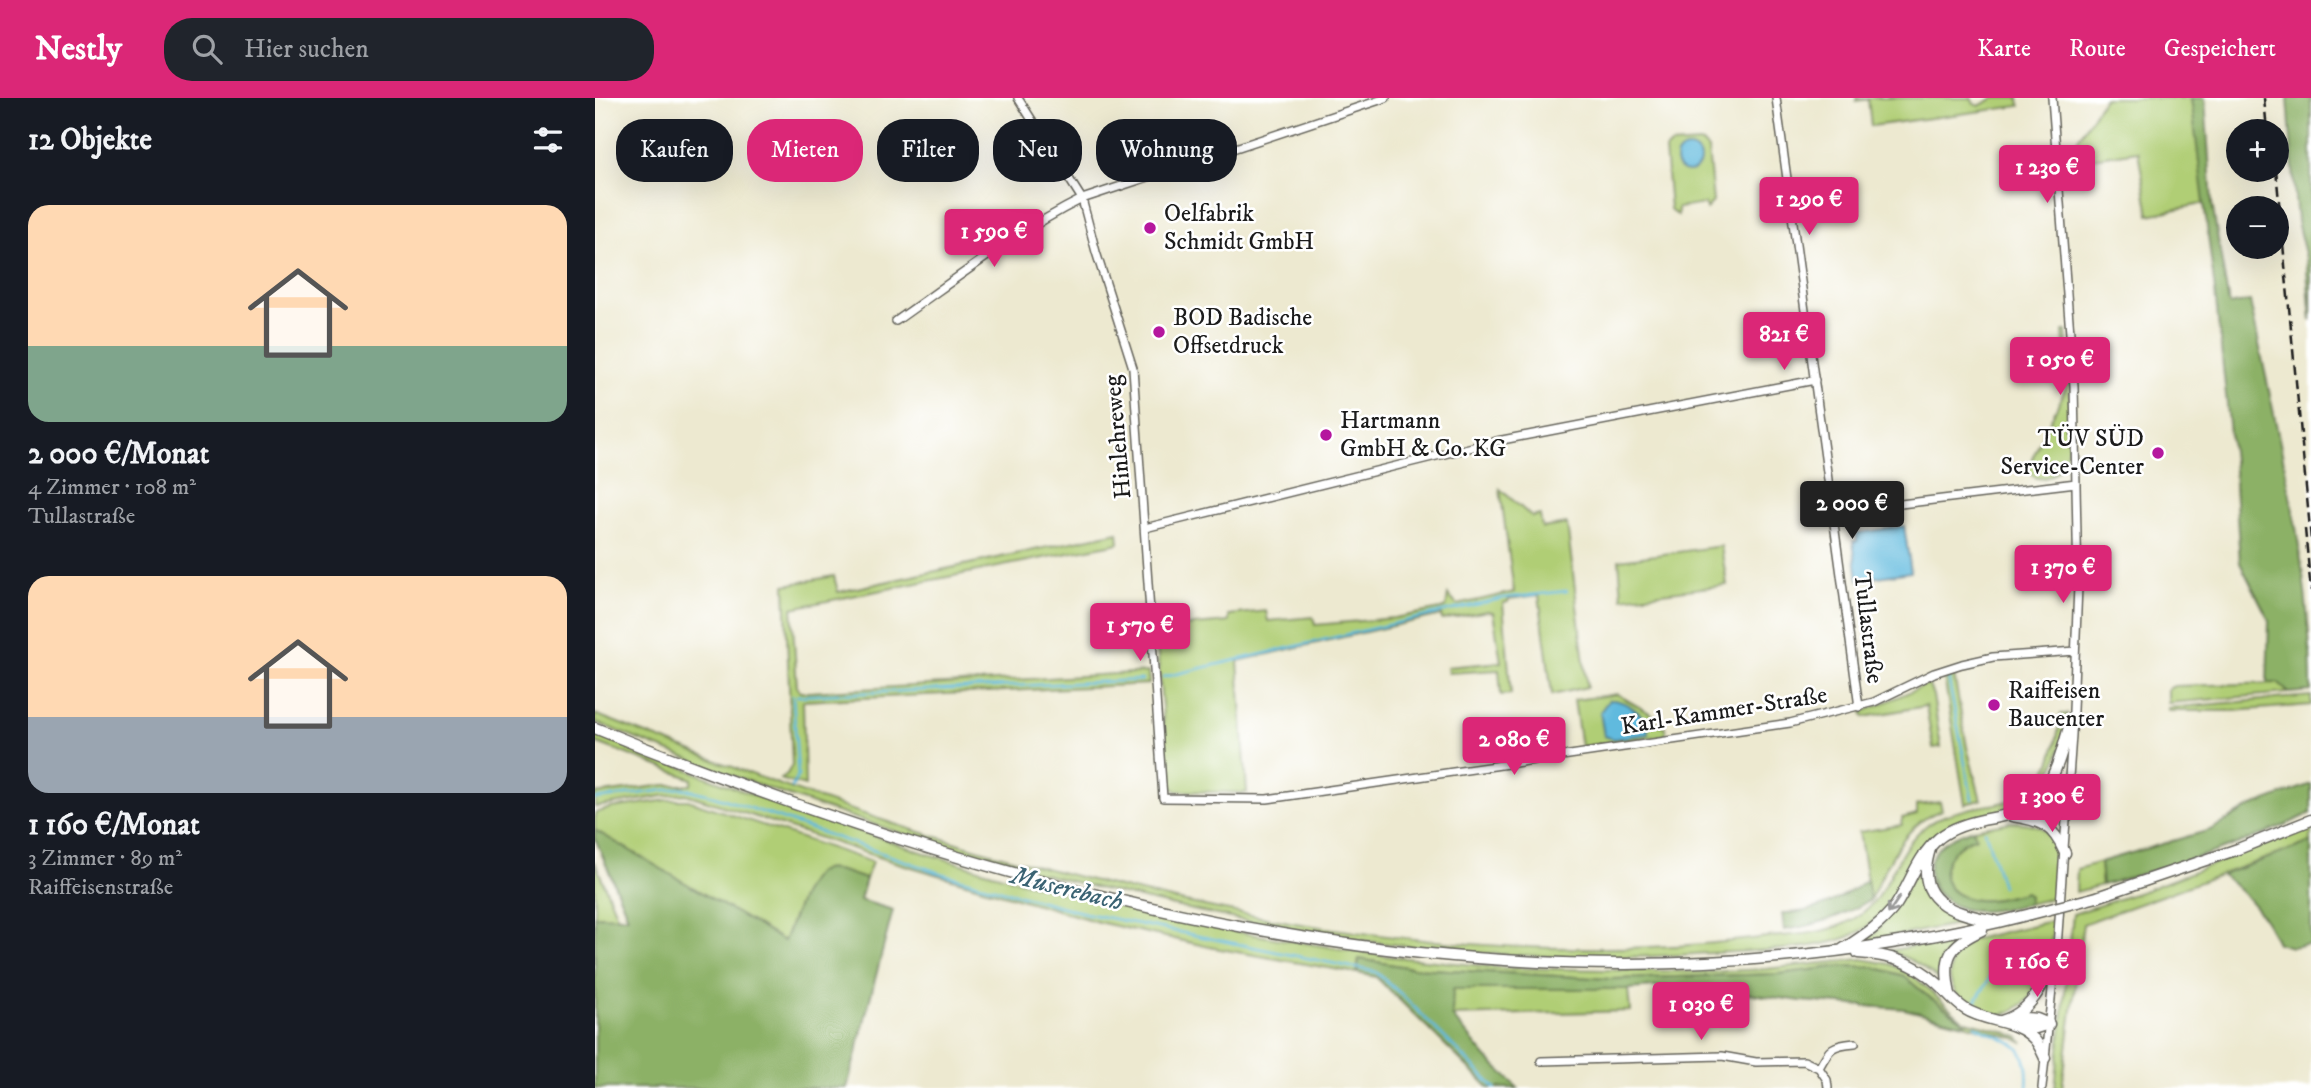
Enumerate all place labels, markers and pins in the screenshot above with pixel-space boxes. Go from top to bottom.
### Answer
pin: 1 230 € [1982,146,2112,205]
pin: 1 290 € [1744,178,1874,237]
place label: Oelfabrik Schmidt GmbH [1164,199,1314,257]
pin: 1 590 € [929,209,1059,269]
marker: Oelfabrik Schmidt GmbH [1142,220,1158,236]
place label: BOD Badische Offsetdruck [1173,303,1312,361]
pin: 821 € [1735,313,1833,372]
marker: BOD Badische Offsetdruck [1151,324,1167,340]
pin: 1 050 € [1995,338,2125,397]
place label: Hartmann GmbH & Co. KG [1340,406,1506,464]
place label: TÜV SÜD Service-Center [2001,424,2144,482]
marker: Hartmann GmbH & Co. KG [1318,427,1334,443]
marker: TÜV SÜD Service-Center [2150,445,2166,461]
pin: 2 000 € [1787,482,1917,541]
pin: 1 370 € [1998,546,2128,605]
pin: 1 570 € [1075,603,1205,663]
place label: Raiffeisen Baucenter [2008,676,2104,734]
marker: Raiffeisen Baucenter [1986,697,2002,713]
pin: 2 080 € [1449,718,1579,777]
pin: 1 300 € [1987,774,2117,834]
pin: 1 160 € [1972,940,2102,999]
pin: 1 030 € [1636,982,1766,1042]

